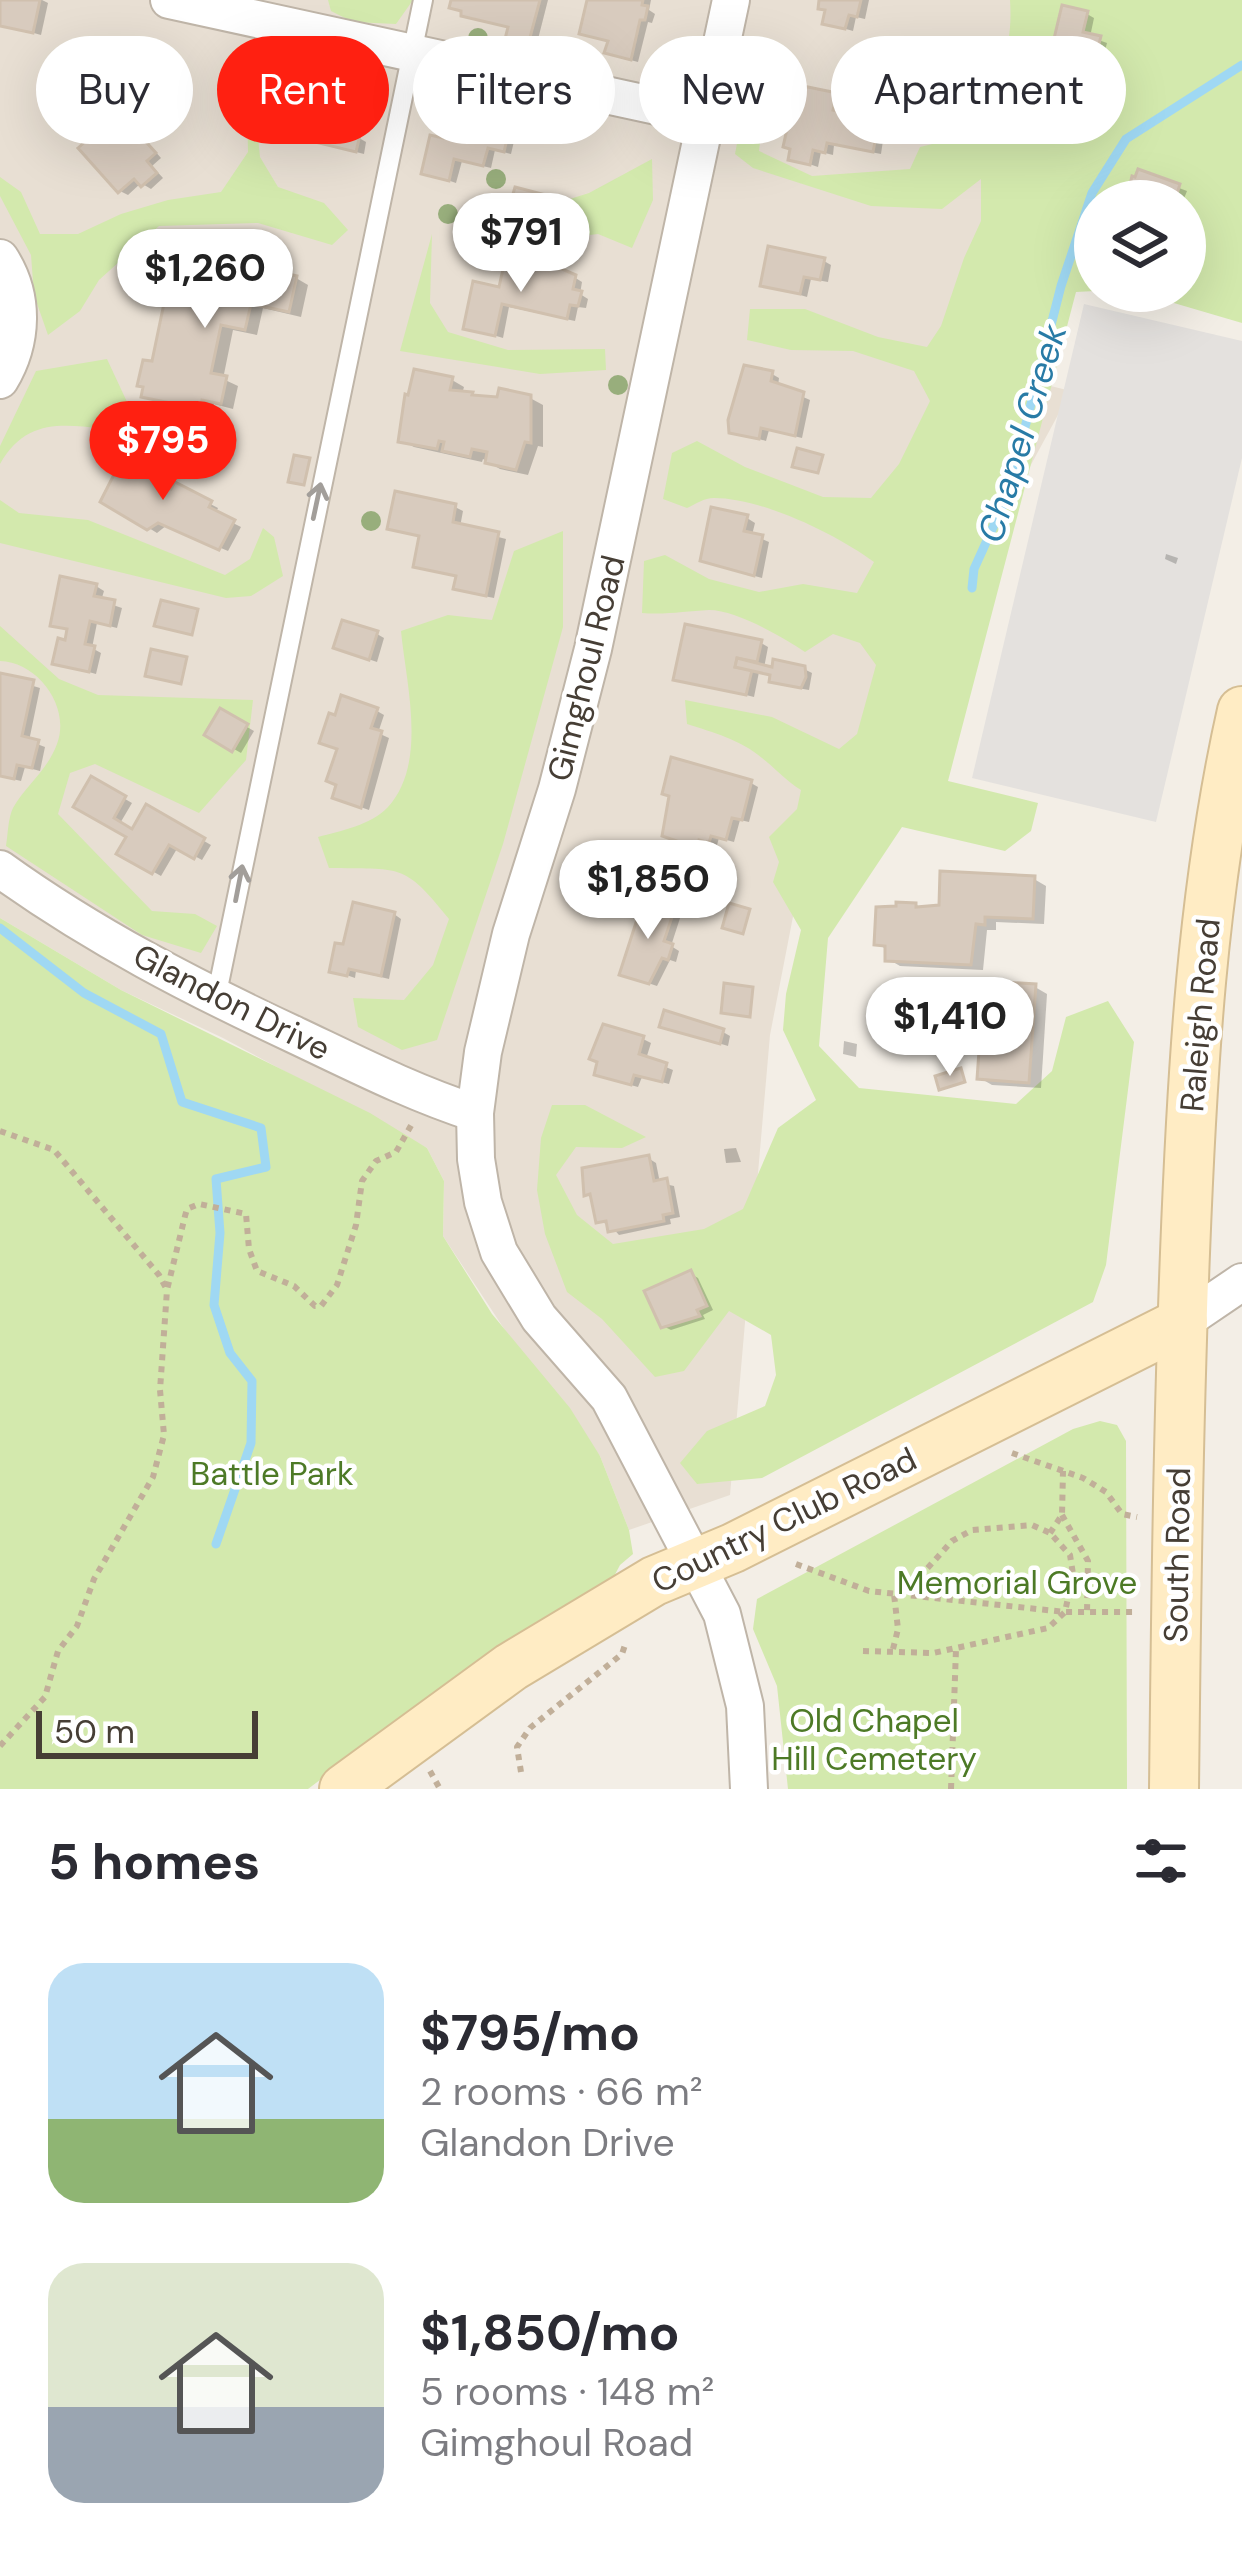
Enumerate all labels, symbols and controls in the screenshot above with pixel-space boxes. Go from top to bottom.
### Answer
chip: Buy [36,36,193,144]
chip: Rent [217,36,389,144]
chip: Filters [413,36,615,144]
chip: New [639,36,807,144]
chip: Apartment [831,36,1126,144]
map controls [1074,180,1206,312]
button: layers [1074,180,1206,312]
pin: $791 [450,193,592,295]
text: $791 [480,206,562,257]
pin: $1,260 [107,229,303,331]
text: $1,260 [144,242,266,293]
water label: Chapel Creek [967,318,1078,548]
pin: $795 [92,401,234,503]
text: $795 [116,414,210,465]
one-way arrow [307,482,329,521]
street label: Gimghoul Road [537,551,635,785]
pin: $1,850 [550,840,746,942]
text: $1,850 [586,853,710,904]
one-way arrow [229,865,251,904]
street label: Raleigh Road [1170,916,1230,1114]
street label: Glandon Drive [126,934,338,1070]
pin: $1,410 [852,977,1048,1079]
text: $1,410 [893,990,1007,1041]
street label: Country Club Road [644,1437,924,1603]
park label: Battle Park [190,1452,354,1495]
street label: South Road [1154,1467,1200,1643]
park label: Memorial Grove [897,1561,1137,1604]
park label: Old Chapel Hill Cemetery [771,1699,977,1780]
scale bar [36,1705,258,1758]
text: 50 m [54,1710,135,1753]
text: 5 homes [48,1828,260,1895]
icon: filters [1128,1828,1194,1894]
text: $795/mo [420,1999,640,2066]
icon: home [144,2011,288,2155]
text: 2 rooms · 66 m² [420,2066,703,2117]
text: Glandon Drive [420,2117,675,2168]
text: $1,850/mo [420,2299,680,2366]
icon: home [144,2311,288,2455]
text: 5 rooms · 148 m² [420,2366,714,2417]
text: Gimghoul Road [420,2417,693,2468]

